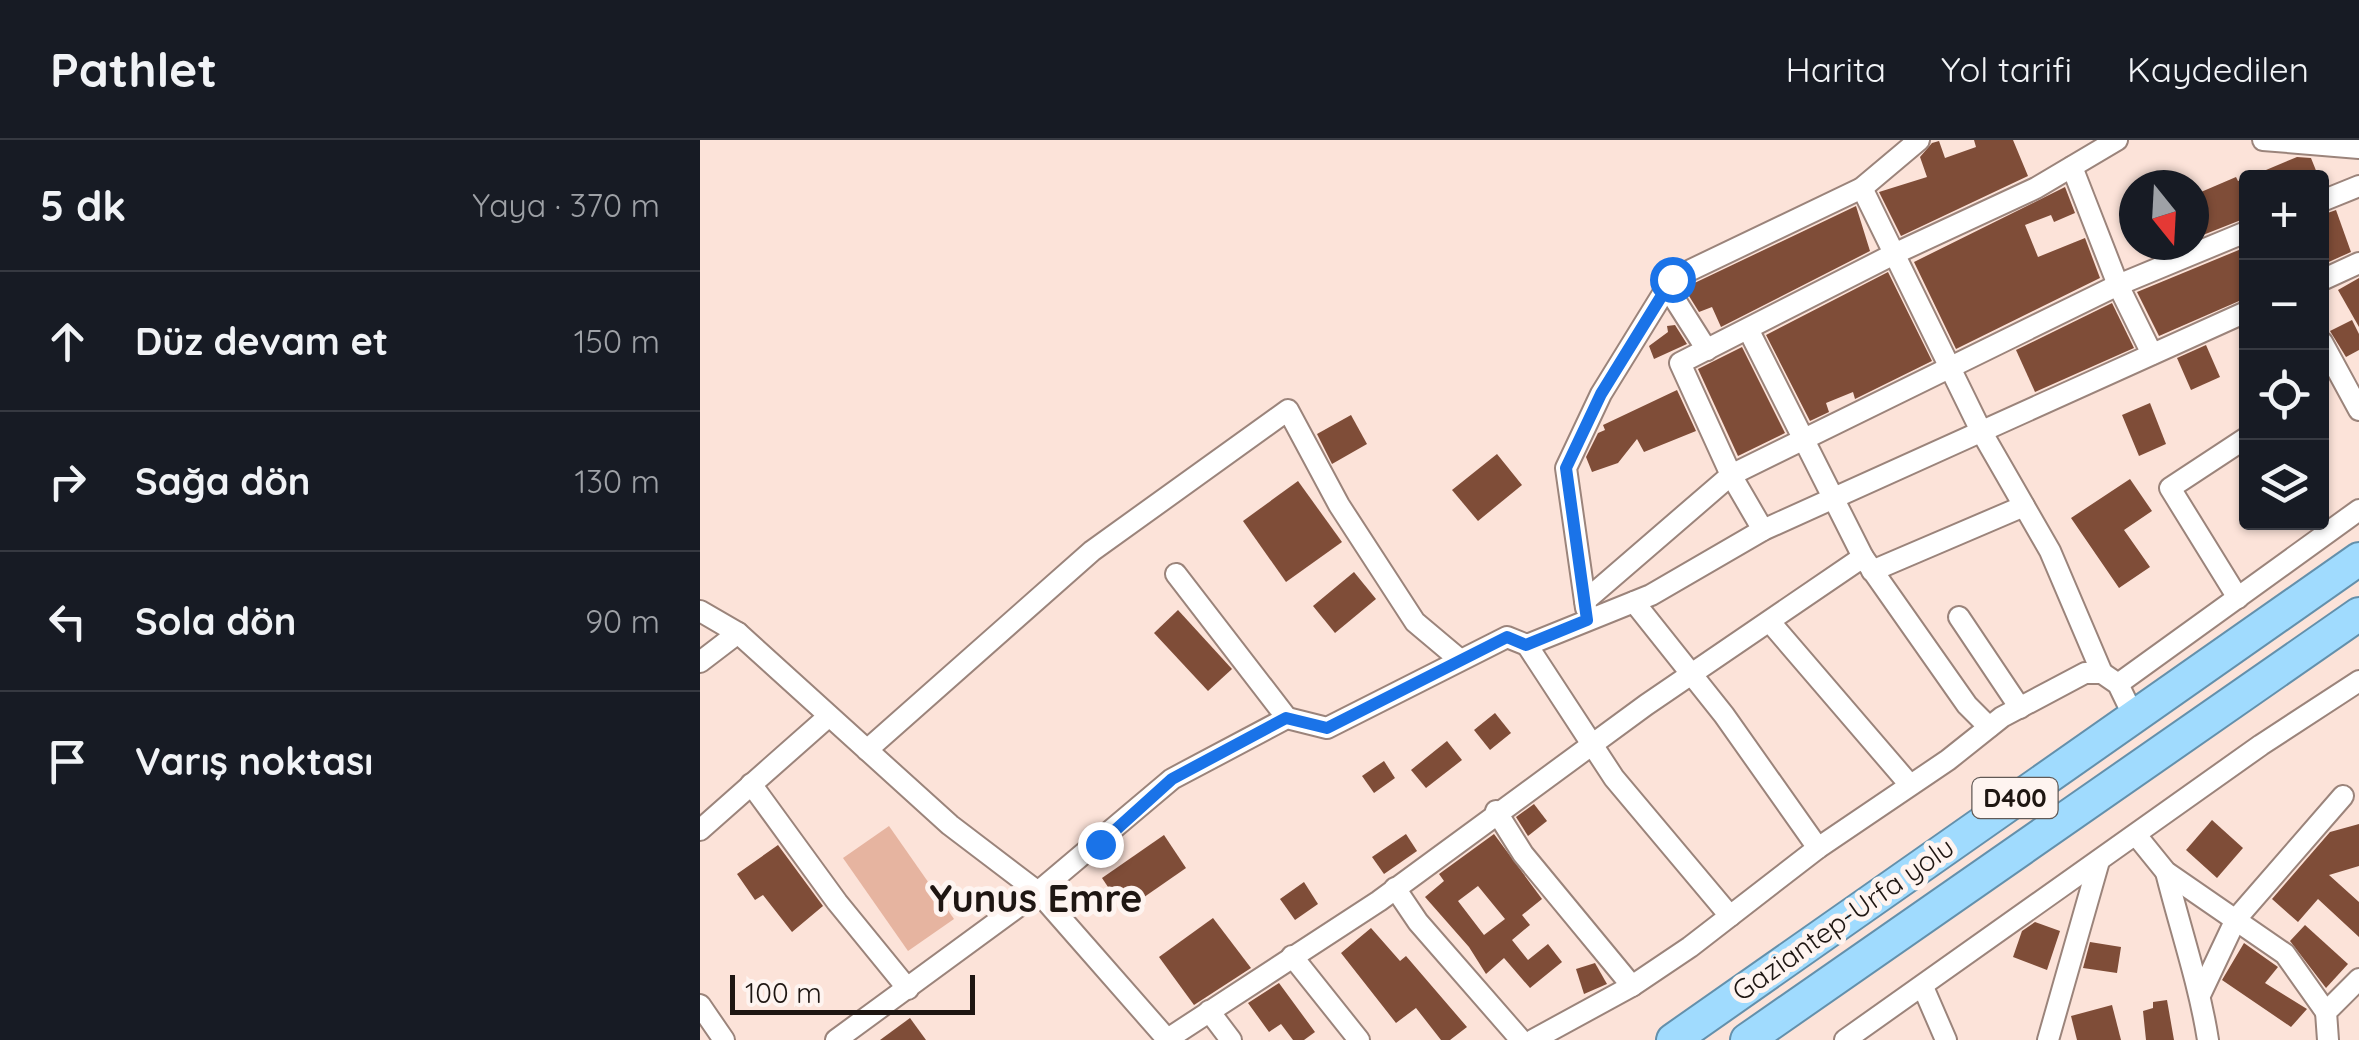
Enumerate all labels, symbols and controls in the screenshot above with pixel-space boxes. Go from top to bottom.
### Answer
text: Pathlet [50,39,217,99]
text: Harita [1786,47,1886,91]
text: Yol tarifi [1941,47,2072,91]
text: Kaydedilen [2127,47,2309,91]
north arrow [2119,170,2209,260]
map controls [2239,170,2329,530]
button: + [2239,170,2329,260]
text: 5 dk [40,179,126,232]
text: Yaya · 370 m [472,185,660,225]
route start [1650,257,1696,303]
button: − [2239,260,2329,350]
icon: ahead [40,314,95,369]
text: Düz devam et [135,317,388,365]
text: 150 m [574,321,660,361]
button: locate [2239,350,2329,440]
button: layers [2239,440,2329,530]
icon: right [40,454,95,509]
text: Sağa dön [135,457,311,505]
text: 130 m [574,461,660,501]
icon: left [40,594,95,649]
text: Sola dön [135,597,296,645]
text: 90 m [585,601,660,641]
icon: arrive [40,734,95,789]
text: Varış noktası [135,737,373,785]
road number: D400 [1972,778,2058,818]
route end [1078,822,1124,868]
street label: Gaziantep-Urfa yolu [1725,829,1960,1008]
district label: Yunus Emre [930,874,1142,922]
scale bar [730,970,975,1014]
text: 100 m [745,975,822,1010]

